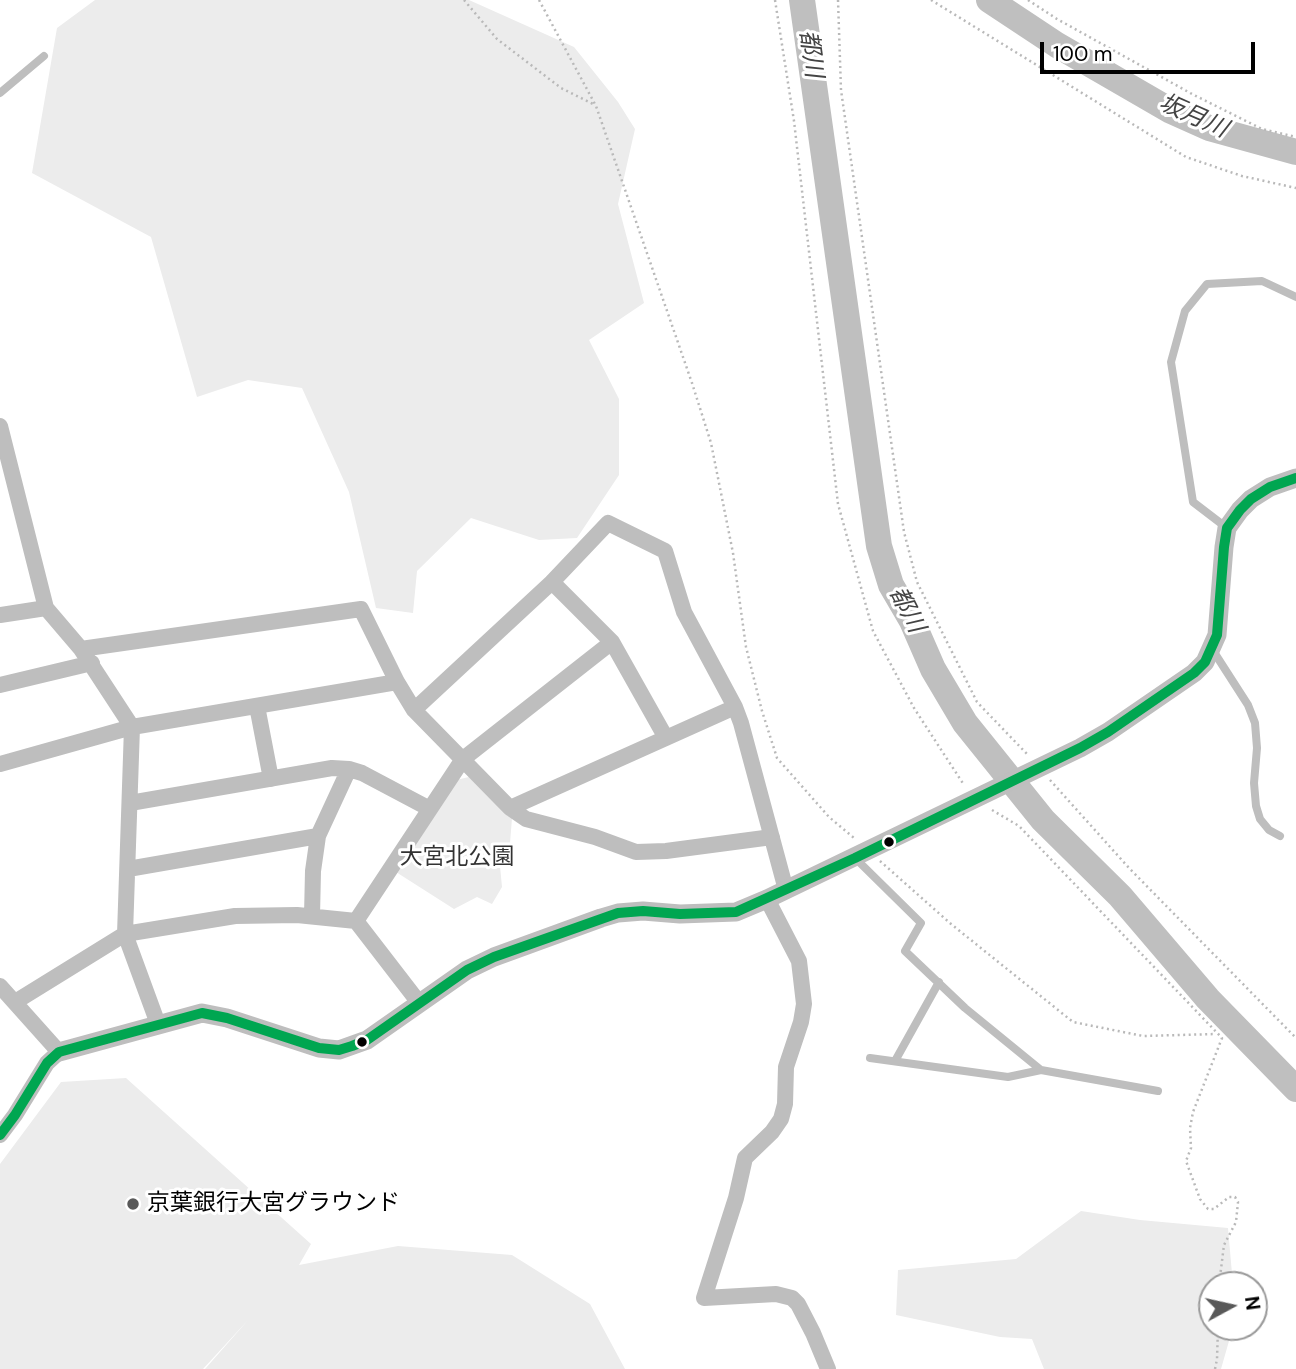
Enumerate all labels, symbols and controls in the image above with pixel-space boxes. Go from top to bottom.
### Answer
water label: 都川 [792,28,828,80]
scale bar [1044,28,1259,72]
text: 100 m [1053,40,1113,68]
water label: 坂月川 [1154,89,1232,145]
water label: 都川 [882,582,930,638]
unlabelled marker [882,835,896,849]
park label: 大宮北公園 [400,844,514,872]
unlabelled marker [355,1035,369,1049]
place label: 京葉銀行大宮グラウンド [147,1190,400,1218]
marker: 京葉銀行大宮グラウンド [125,1196,141,1212]
north arrow [1198,1271,1268,1341]
text: N [1239,1295,1266,1312]

